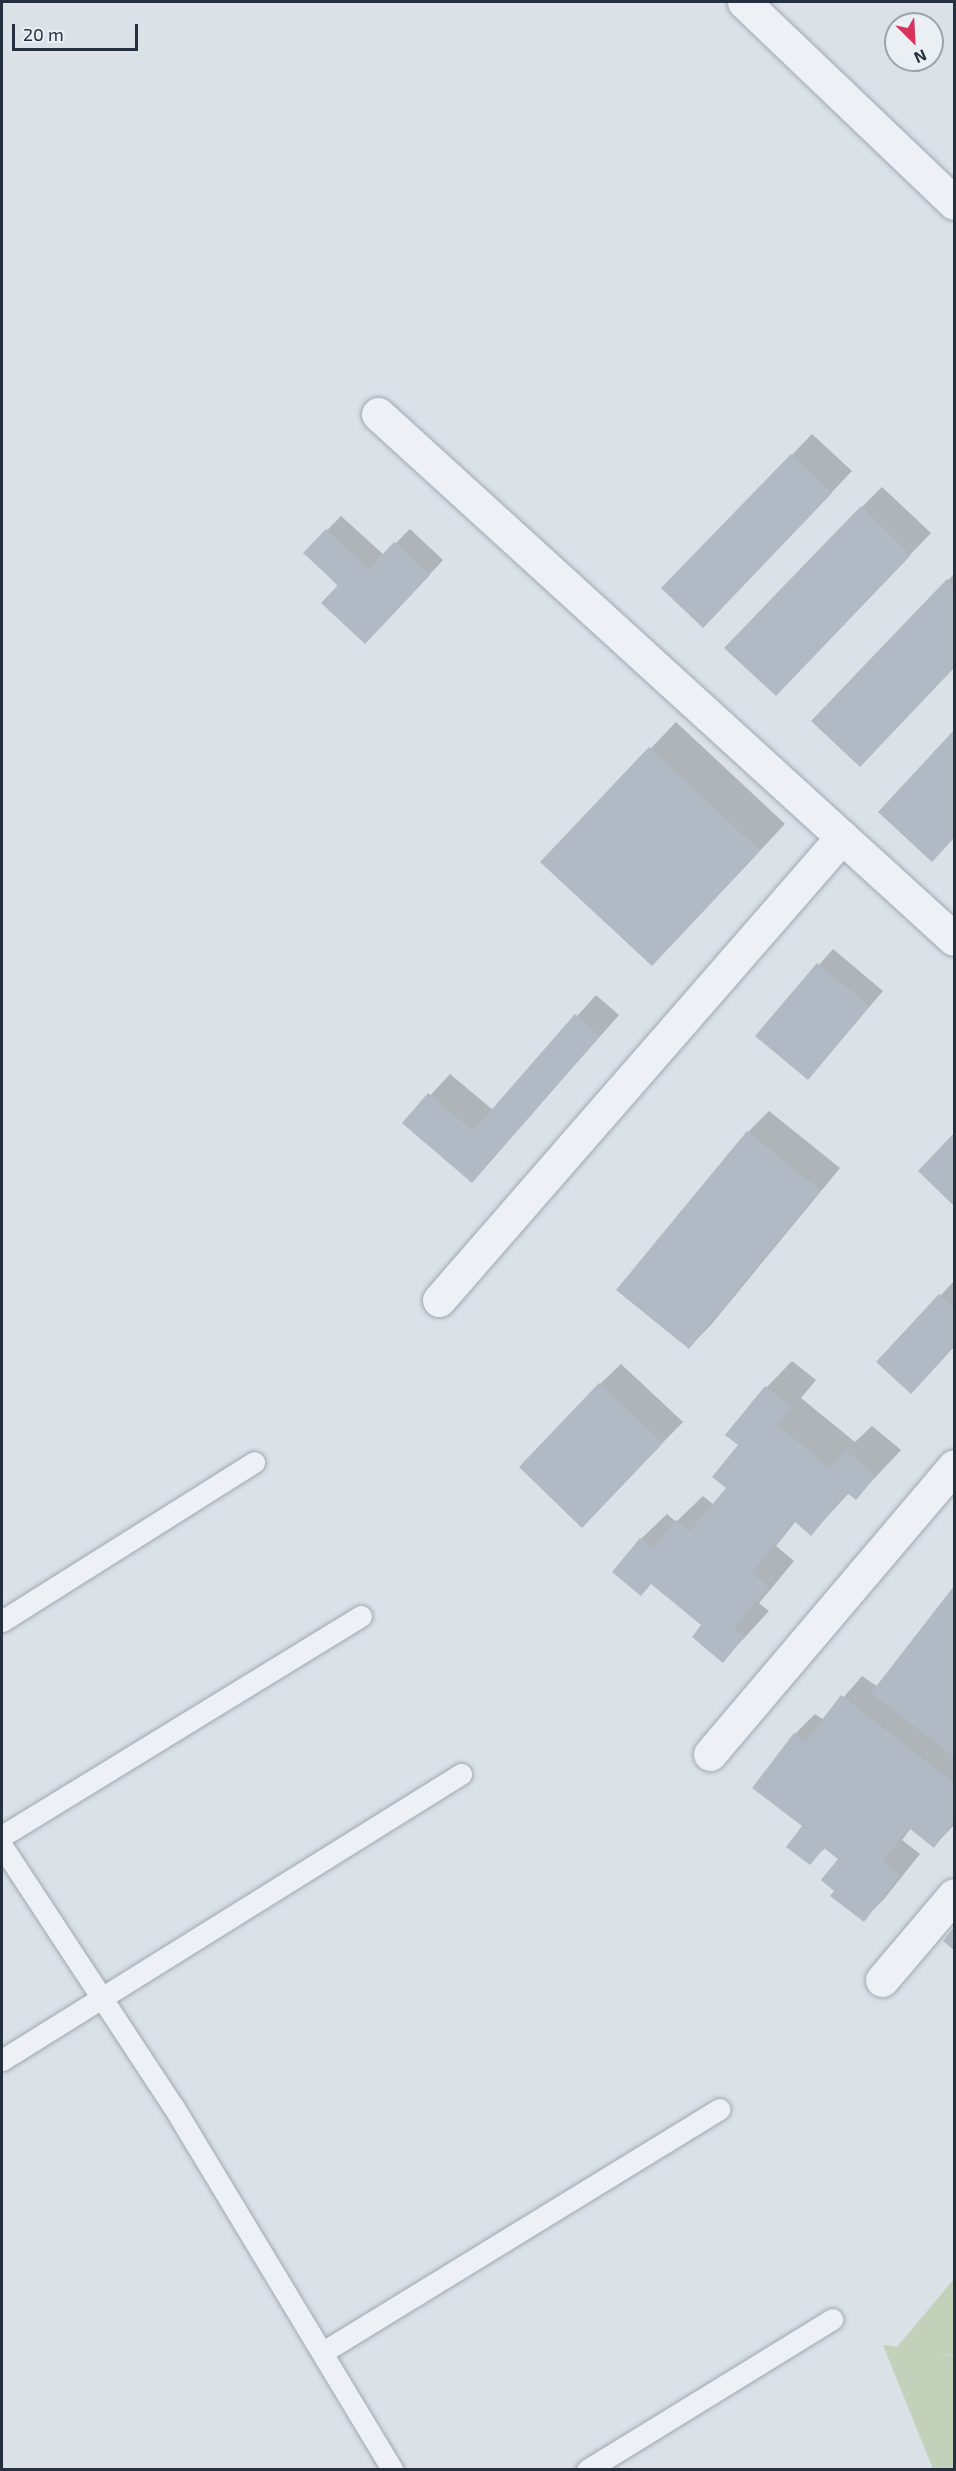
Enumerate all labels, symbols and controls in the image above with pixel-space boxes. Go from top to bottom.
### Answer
scale bar [15,12,141,50]
north arrow [884,12,944,72]
text: 20 m [23,23,64,45]
text: N [912,46,930,68]

